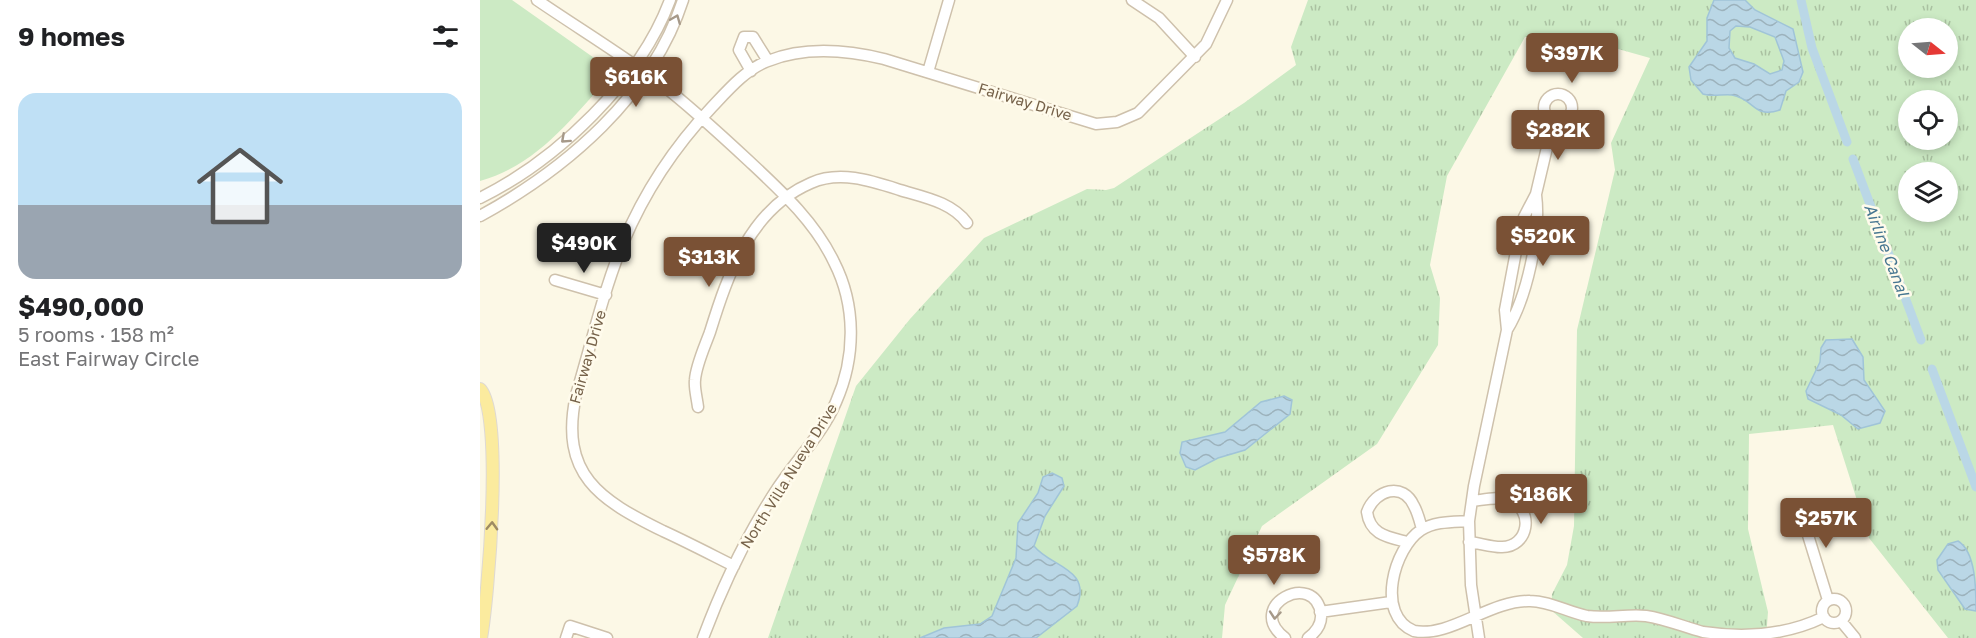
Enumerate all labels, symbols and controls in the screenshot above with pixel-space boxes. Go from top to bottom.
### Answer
one-way arrow [669,15,681,26]
north arrow [1898,18,1958,78]
map controls [1898,18,1958,222]
icon: filters [429,20,462,53]
text: 9 homes [18,21,125,52]
pin: $397K [1530,33,1614,84]
text: $397K [1540,40,1604,64]
pin: $616K [594,57,678,108]
text: $616K [604,64,668,88]
street label: Fairway Drive [976,78,1074,124]
button: locate [1898,90,1958,150]
pin: $282K [1516,110,1600,161]
text: $282K [1525,117,1591,141]
icon: home [186,132,294,240]
one-way arrow [562,132,572,143]
button: layers [1898,162,1958,222]
water label: Airline Canal [1860,201,1914,300]
pin: $520K [1501,216,1585,267]
pin: $490K [542,223,626,274]
text: $520K [1510,223,1576,247]
text: $490K [551,230,617,254]
pin: $313K [667,237,751,288]
text: $313K [678,244,740,268]
text: $490,000 [18,291,144,322]
street label: Fairway Drive [565,308,609,406]
text: 5 rooms · 158 m² [18,322,174,346]
text: East Fairway Circle [18,346,199,370]
street label: North Villa Nueva Drive [736,399,840,551]
pin: $186K [1499,474,1583,525]
text: $186K [1509,481,1573,505]
pin: $257K [1784,498,1868,549]
text: $257K [1794,505,1858,529]
one-way arrow [486,522,498,531]
pin: $578K [1232,535,1316,586]
text: $578K [1242,542,1306,566]
one-way arrow [1269,610,1282,620]

